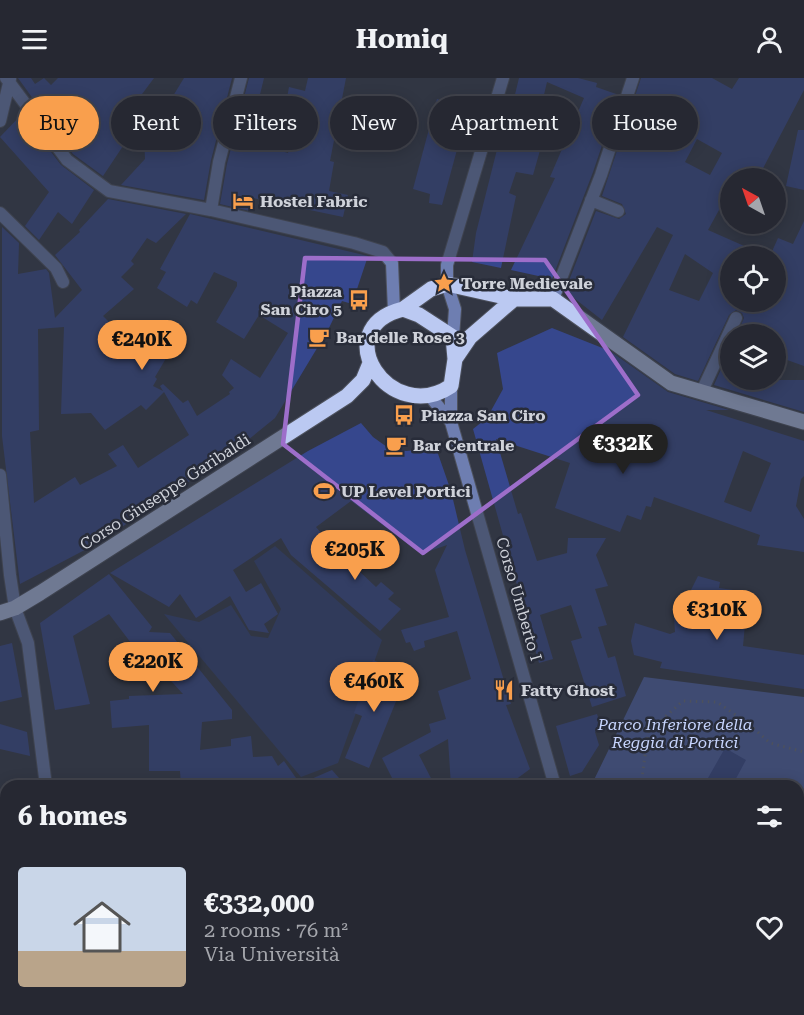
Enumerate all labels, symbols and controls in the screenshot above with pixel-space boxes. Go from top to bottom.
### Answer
icon: menu [18,23,51,56]
text: Homiq [356,23,448,55]
icon: person [753,23,786,56]
chip: Buy [18,96,99,150]
chip: Rent [111,96,201,150]
chip: Filters [213,96,318,150]
chip: New [330,96,417,150]
chip: Apartment [429,96,580,150]
chip: House [592,96,698,150]
north arrow [720,168,786,234]
map controls [720,168,786,390]
hotel icon: Hostel Fabric [231,189,255,213]
place label: Hostel Fabric [260,192,367,211]
button: locate [720,246,786,312]
place icon: Torre Medievale [432,271,456,295]
place label: Torre Medievale [461,274,593,293]
place label: Piazza San Ciro 5 [261,282,343,319]
bus stop icon: Piazza San Ciro 5 [347,288,371,312]
pin: €240K [100,320,184,371]
button: layers [720,324,786,390]
cafe icon: Bar delle Rose 3 [307,325,331,349]
text: €240K [112,327,172,351]
place label: Bar delle Rose 3 [336,328,465,347]
bus stop icon: Piazza San Ciro [392,403,416,427]
place label: Piazza San Ciro [421,406,545,425]
pin: €332K [581,424,665,475]
street label: Corso Giuseppe Garibaldi [76,430,254,554]
text: €332K [593,431,653,455]
cafe icon: Bar Centrale [384,433,408,457]
place label: Bar Centrale [413,436,514,455]
sports icon: UP Level Portici [312,479,336,503]
place label: UP Level Portici [341,482,471,501]
pin: €205K [313,530,397,581]
street label: Corso Umberto I [492,535,546,663]
text: €205K [325,537,385,561]
pin: €310K [675,590,759,641]
text: €310K [687,597,747,621]
pin: €220K [111,642,195,693]
text: €220K [123,649,183,673]
pin: €460K [332,662,416,713]
text: €460K [344,669,404,693]
restaurant icon: Fatty Ghost [492,678,516,702]
place label: Fatty Ghost [521,681,615,700]
park label: Parco Inferiore della Reggia di Portici [597,715,753,752]
icon: filters [753,800,786,833]
text: 6 homes [18,801,127,831]
text: €332,000 [204,888,314,918]
icon: home [66,891,138,963]
icon: heart [753,911,786,944]
text: 2 rooms · 76 m² [204,918,348,942]
text: Via Università [204,942,340,966]

